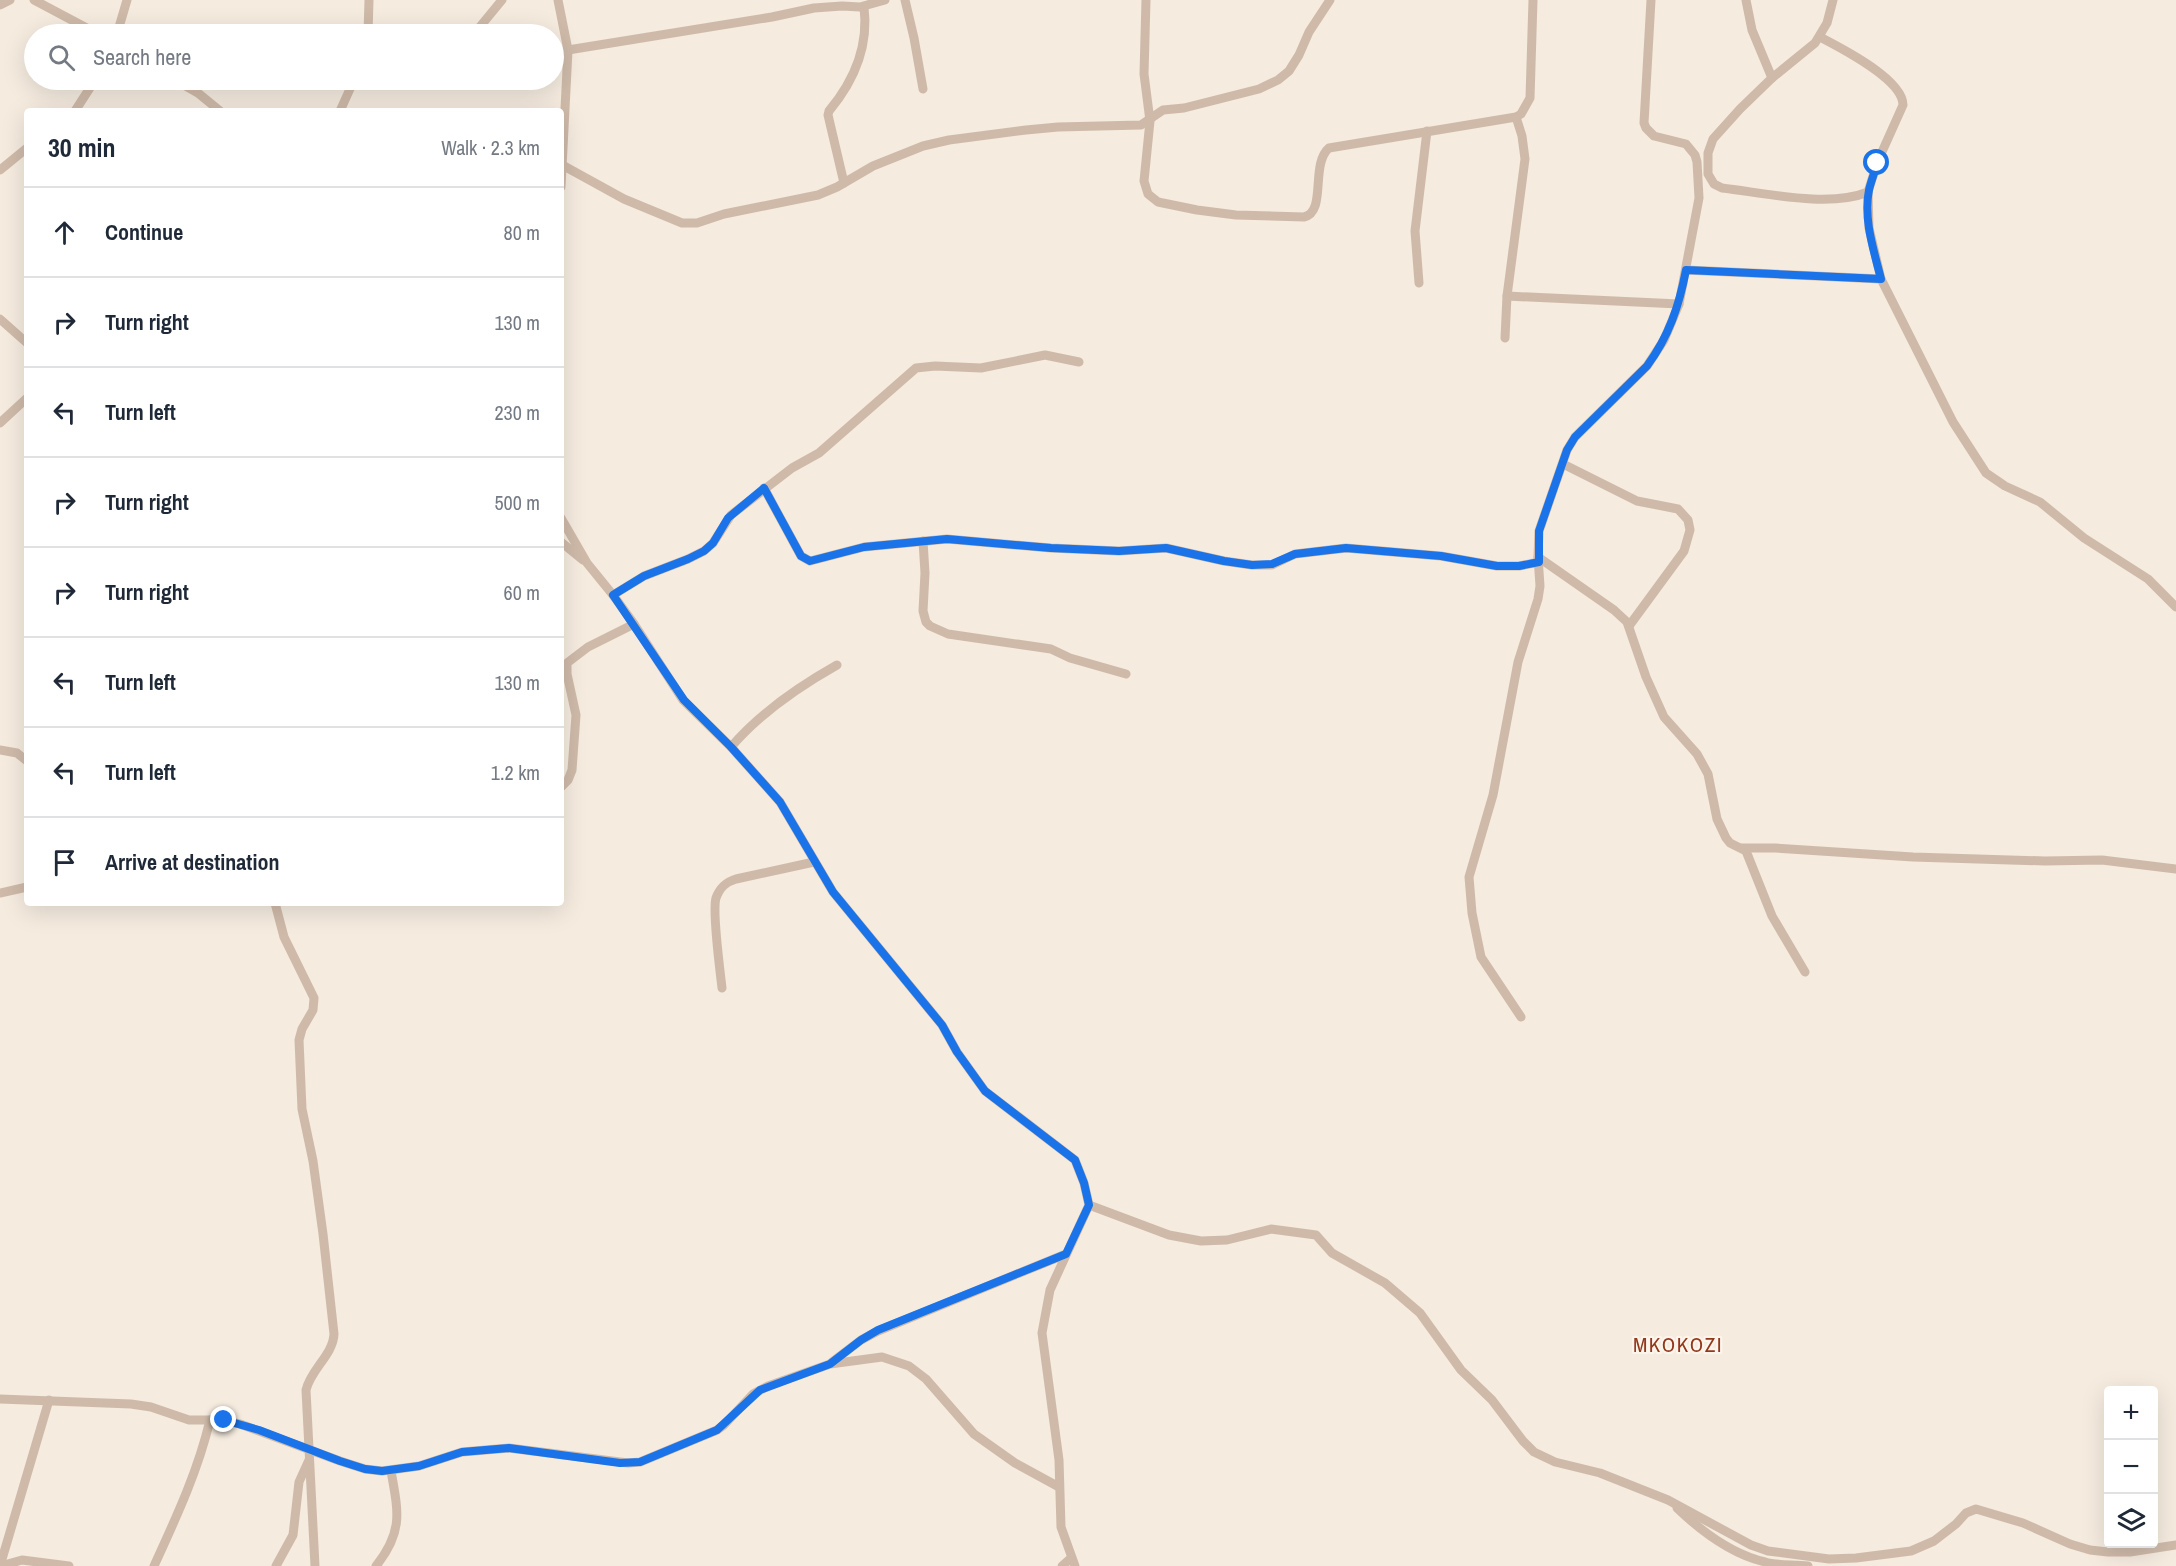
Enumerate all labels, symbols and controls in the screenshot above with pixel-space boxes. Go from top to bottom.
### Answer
search box [24,24,564,90]
icon: search [45,41,78,74]
text: Search here [93,42,191,72]
text: 30 min [48,130,116,165]
text: Walk · 2.3 km [441,134,540,161]
route start [1863,149,1889,175]
icon: ahead [48,216,81,249]
text: Continue [105,217,183,247]
text: 80 m [504,219,540,246]
icon: right [48,306,81,339]
text: Turn right [105,307,189,337]
text: 130 m [494,309,540,336]
icon: left [48,396,81,429]
text: Turn left [105,397,176,427]
text: 230 m [494,399,540,426]
icon: right [48,486,81,519]
text: Turn right [105,487,189,517]
text: 500 m [494,489,540,516]
icon: right [48,576,81,609]
text: Turn right [105,577,189,607]
text: 60 m [504,579,540,606]
icon: left [48,666,81,699]
text: Turn left [105,667,176,697]
text: 130 m [494,669,540,696]
icon: left [48,756,81,789]
text: Turn left [105,757,176,787]
text: 1.2 km [491,759,540,786]
icon: arrive [48,846,81,879]
text: Arrive at destination [105,847,279,877]
district label: MKOKOZI [1633,1330,1723,1359]
map controls [2104,1386,2158,1548]
button: + [2104,1386,2158,1440]
route end [210,1406,236,1432]
button: − [2104,1440,2158,1494]
button: layers [2104,1494,2158,1548]

